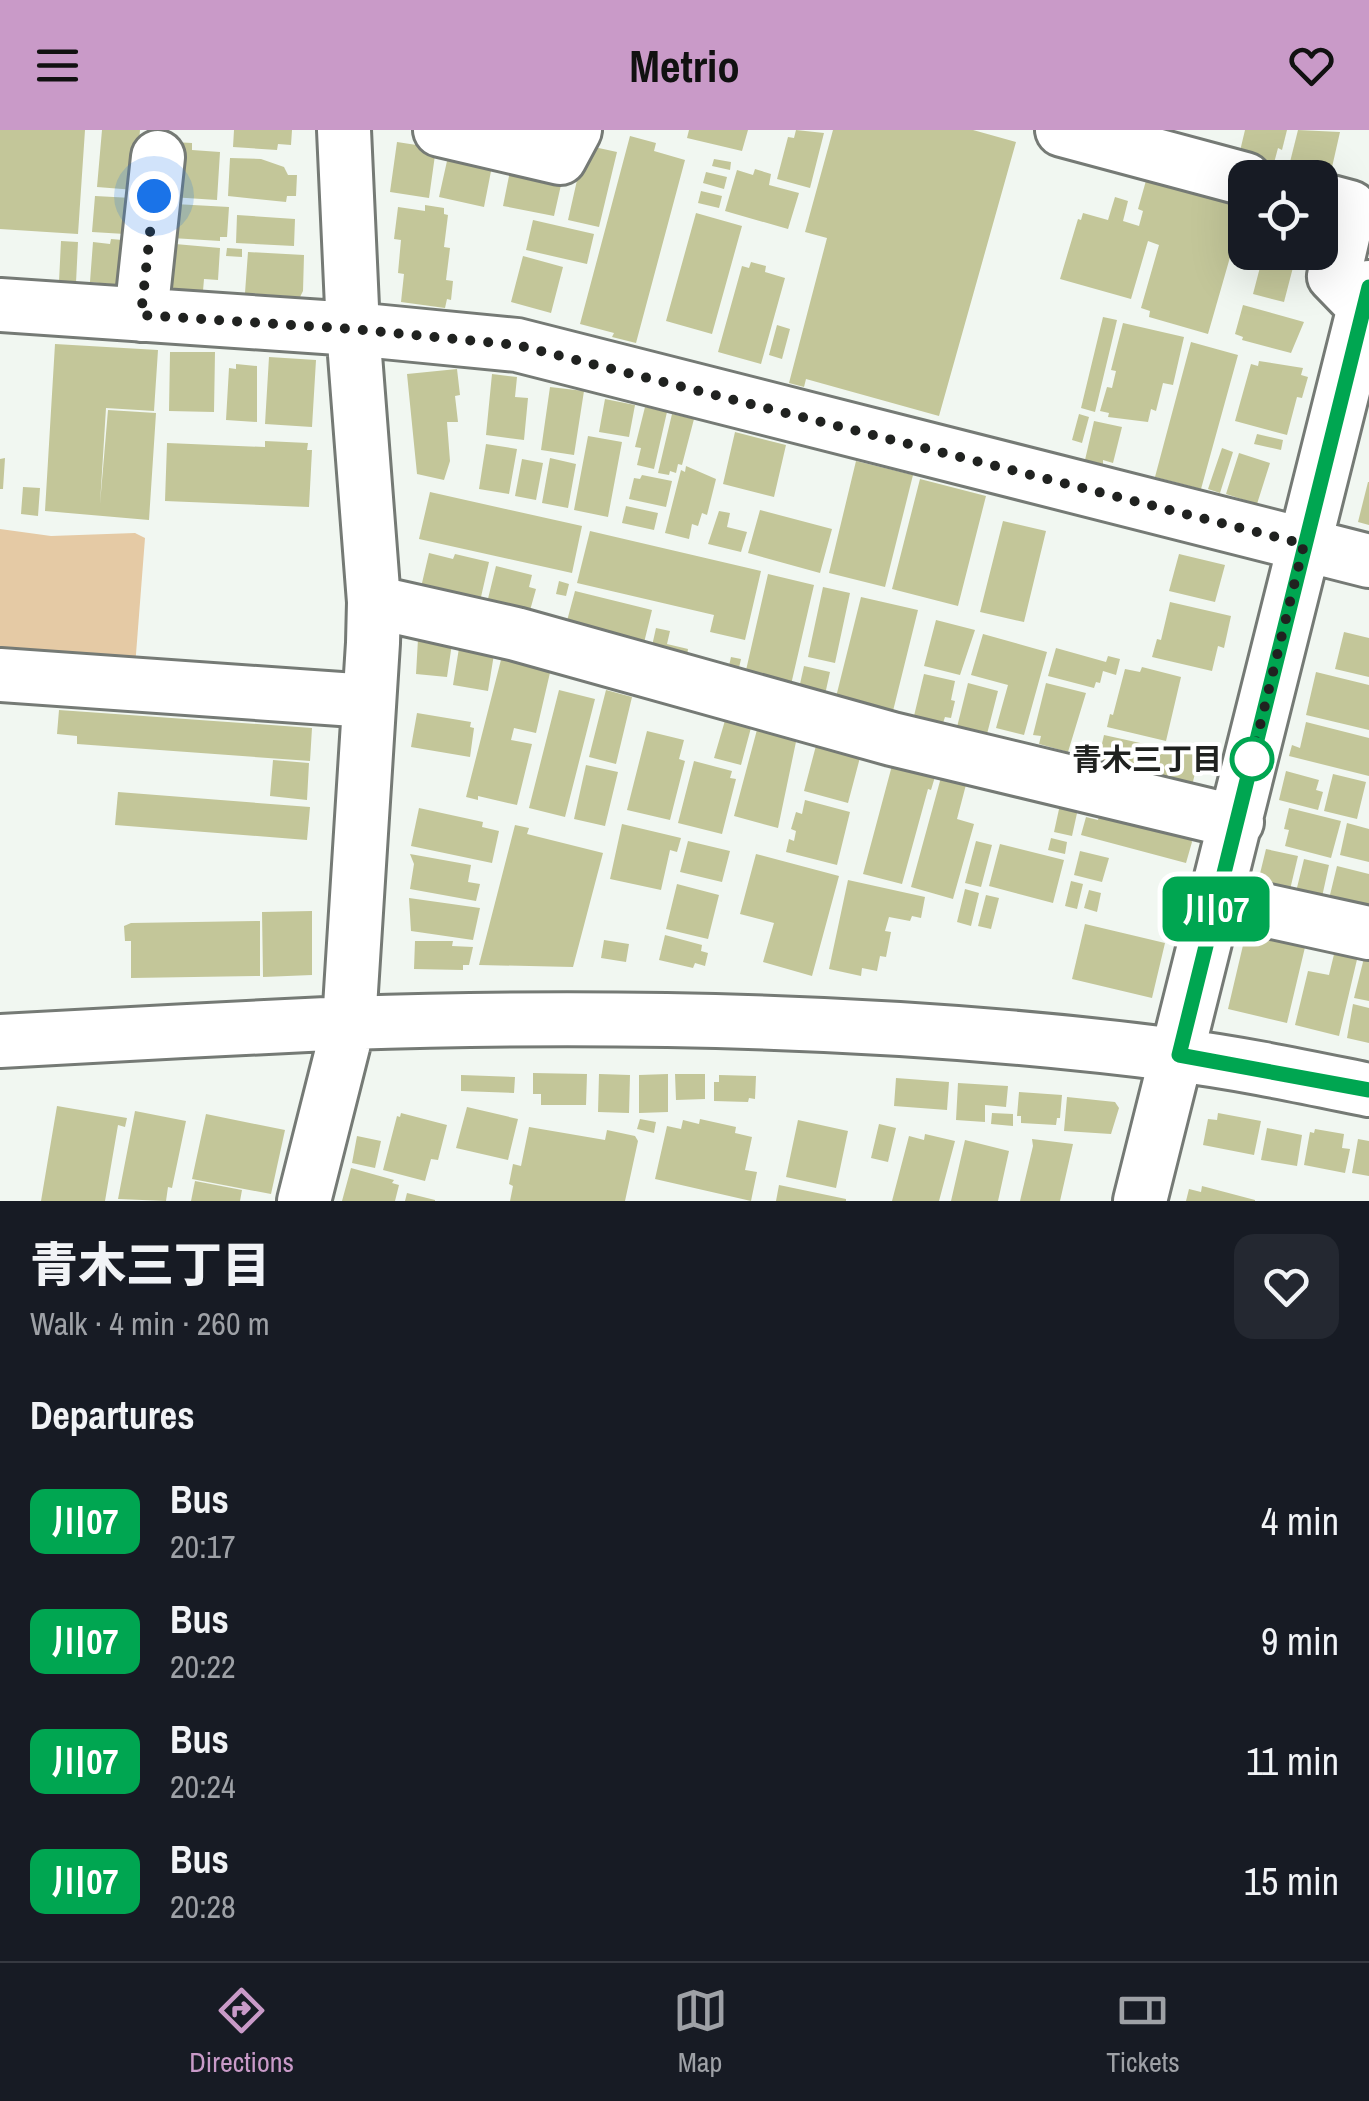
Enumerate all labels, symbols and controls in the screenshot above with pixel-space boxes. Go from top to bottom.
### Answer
text: Metrio [629,35,740,96]
icon: menu [30,38,85,93]
icon: heart [1284,38,1339,93]
map controls [1228,160,1338,270]
button: locate [1228,160,1338,270]
your location [129,171,179,221]
marker: 青木三丁目 [1231,738,1273,780]
place label: 青木三丁目 [1072,739,1222,779]
line badge: 川07 [1158,876,1274,942]
text: 川07 [1183,886,1249,933]
text: 青木三丁目 [30,1232,270,1297]
button: heart [1234,1234,1339,1339]
text: Walk · 4 min · 260 m [30,1302,270,1345]
text: Departures [30,1390,195,1441]
text: Bus [170,1474,229,1525]
text: 4 min [1261,1496,1339,1547]
text: 川07 [52,1498,118,1545]
text: 20:17 [170,1525,236,1568]
text: Bus [170,1594,229,1645]
text: 9 min [1261,1616,1339,1667]
text: 川07 [52,1618,118,1665]
text: 20:22 [170,1645,236,1688]
text: Bus [170,1714,229,1765]
text: 11 min [1246,1736,1339,1787]
text: 川07 [52,1738,118,1785]
text: 20:24 [170,1765,236,1808]
text: Bus [170,1834,229,1885]
text: 15 min [1244,1856,1339,1907]
text: 川07 [52,1858,118,1905]
text: 20:28 [170,1885,236,1928]
tab: Directions [189,1983,294,2081]
tab: Map [673,1983,728,2081]
tab: Tickets [1106,1983,1180,2081]

